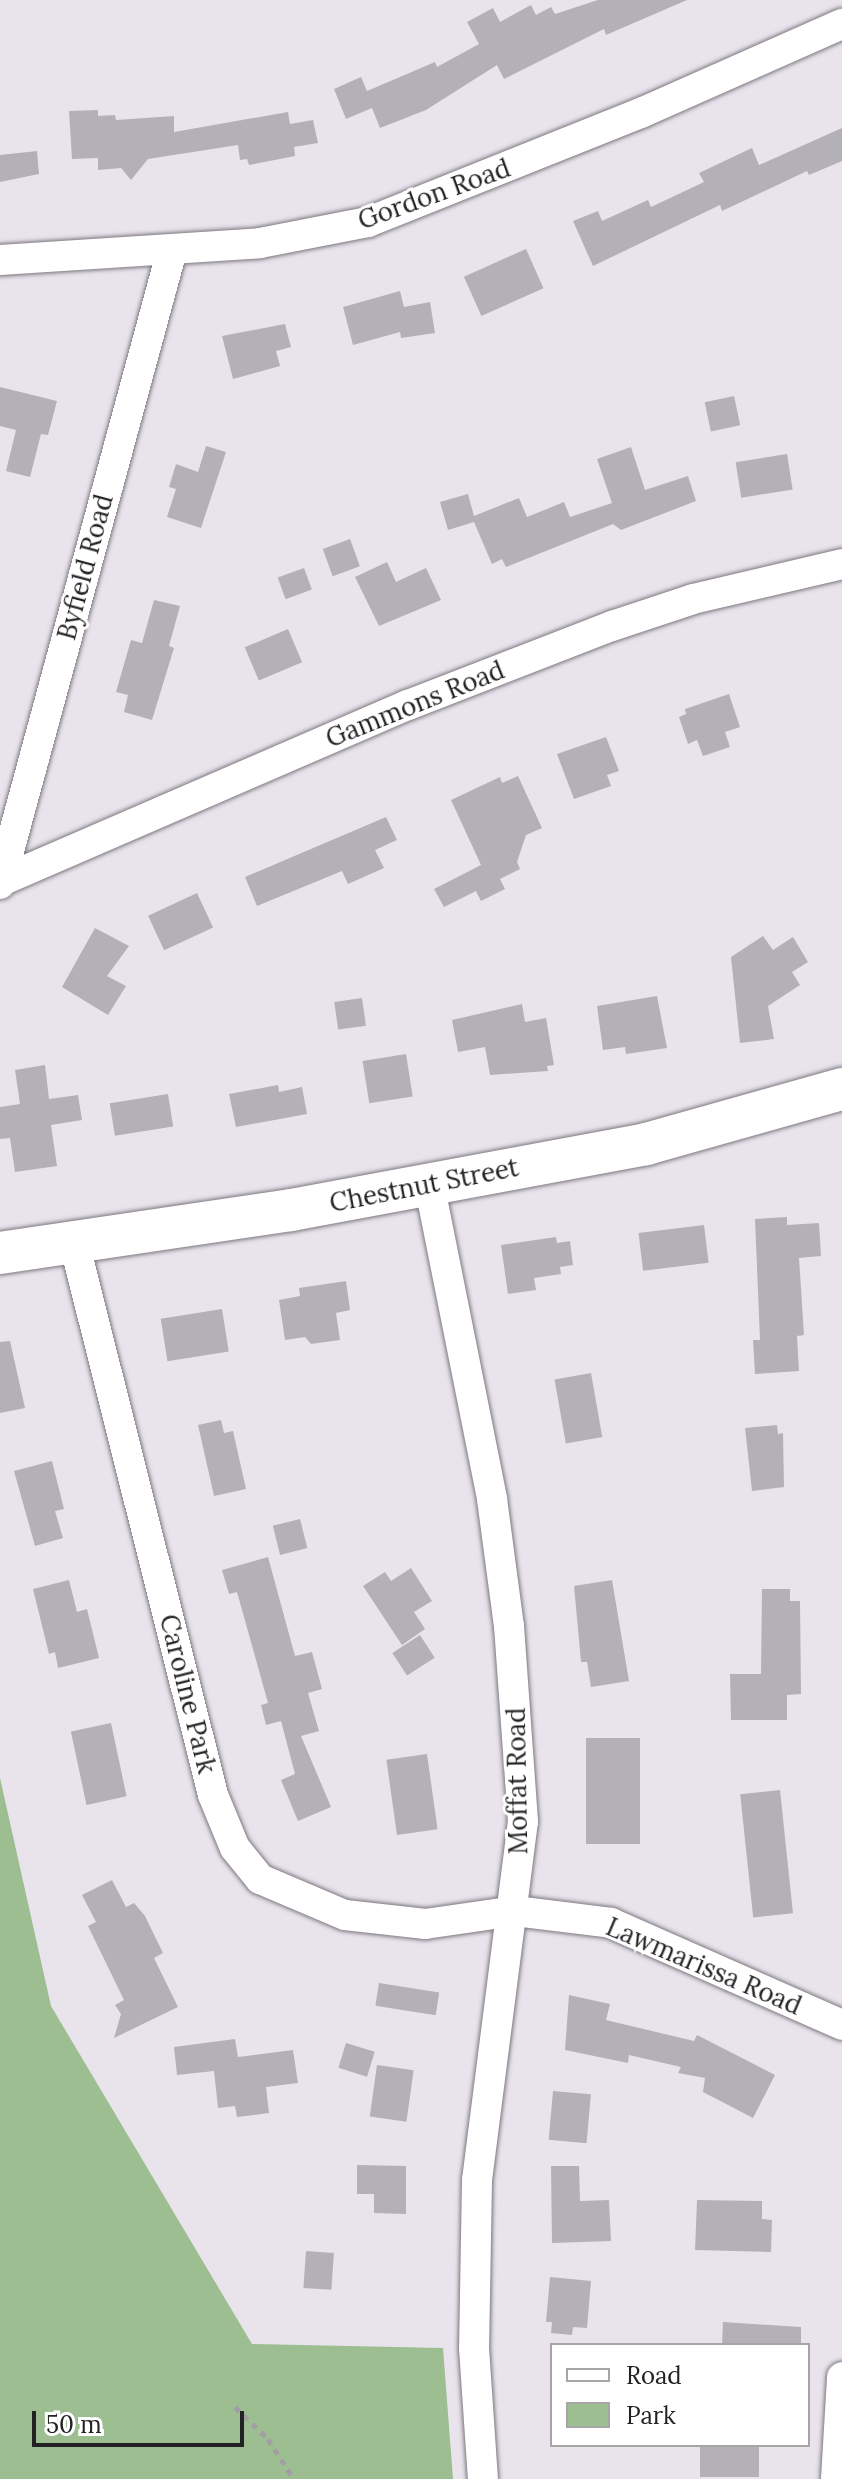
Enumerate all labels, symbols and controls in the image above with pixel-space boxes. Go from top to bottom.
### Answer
street label: Gordon Road [354,152,514,236]
street label: Byfield Road [51,491,119,643]
street label: Gammons Road [321,654,509,754]
street label: Chestnut Street [327,1151,521,1219]
street label: Caroline Park [153,1611,223,1777]
street label: Moffat Road [500,1707,534,1855]
street label: Lawmarissa Road [602,1911,806,2021]
legend [550,2343,810,2447]
text: Road [626,2360,682,2391]
scale bar [36,2395,248,2445]
text: Park [626,2400,676,2431]
text: 50 m [46,2409,102,2440]

